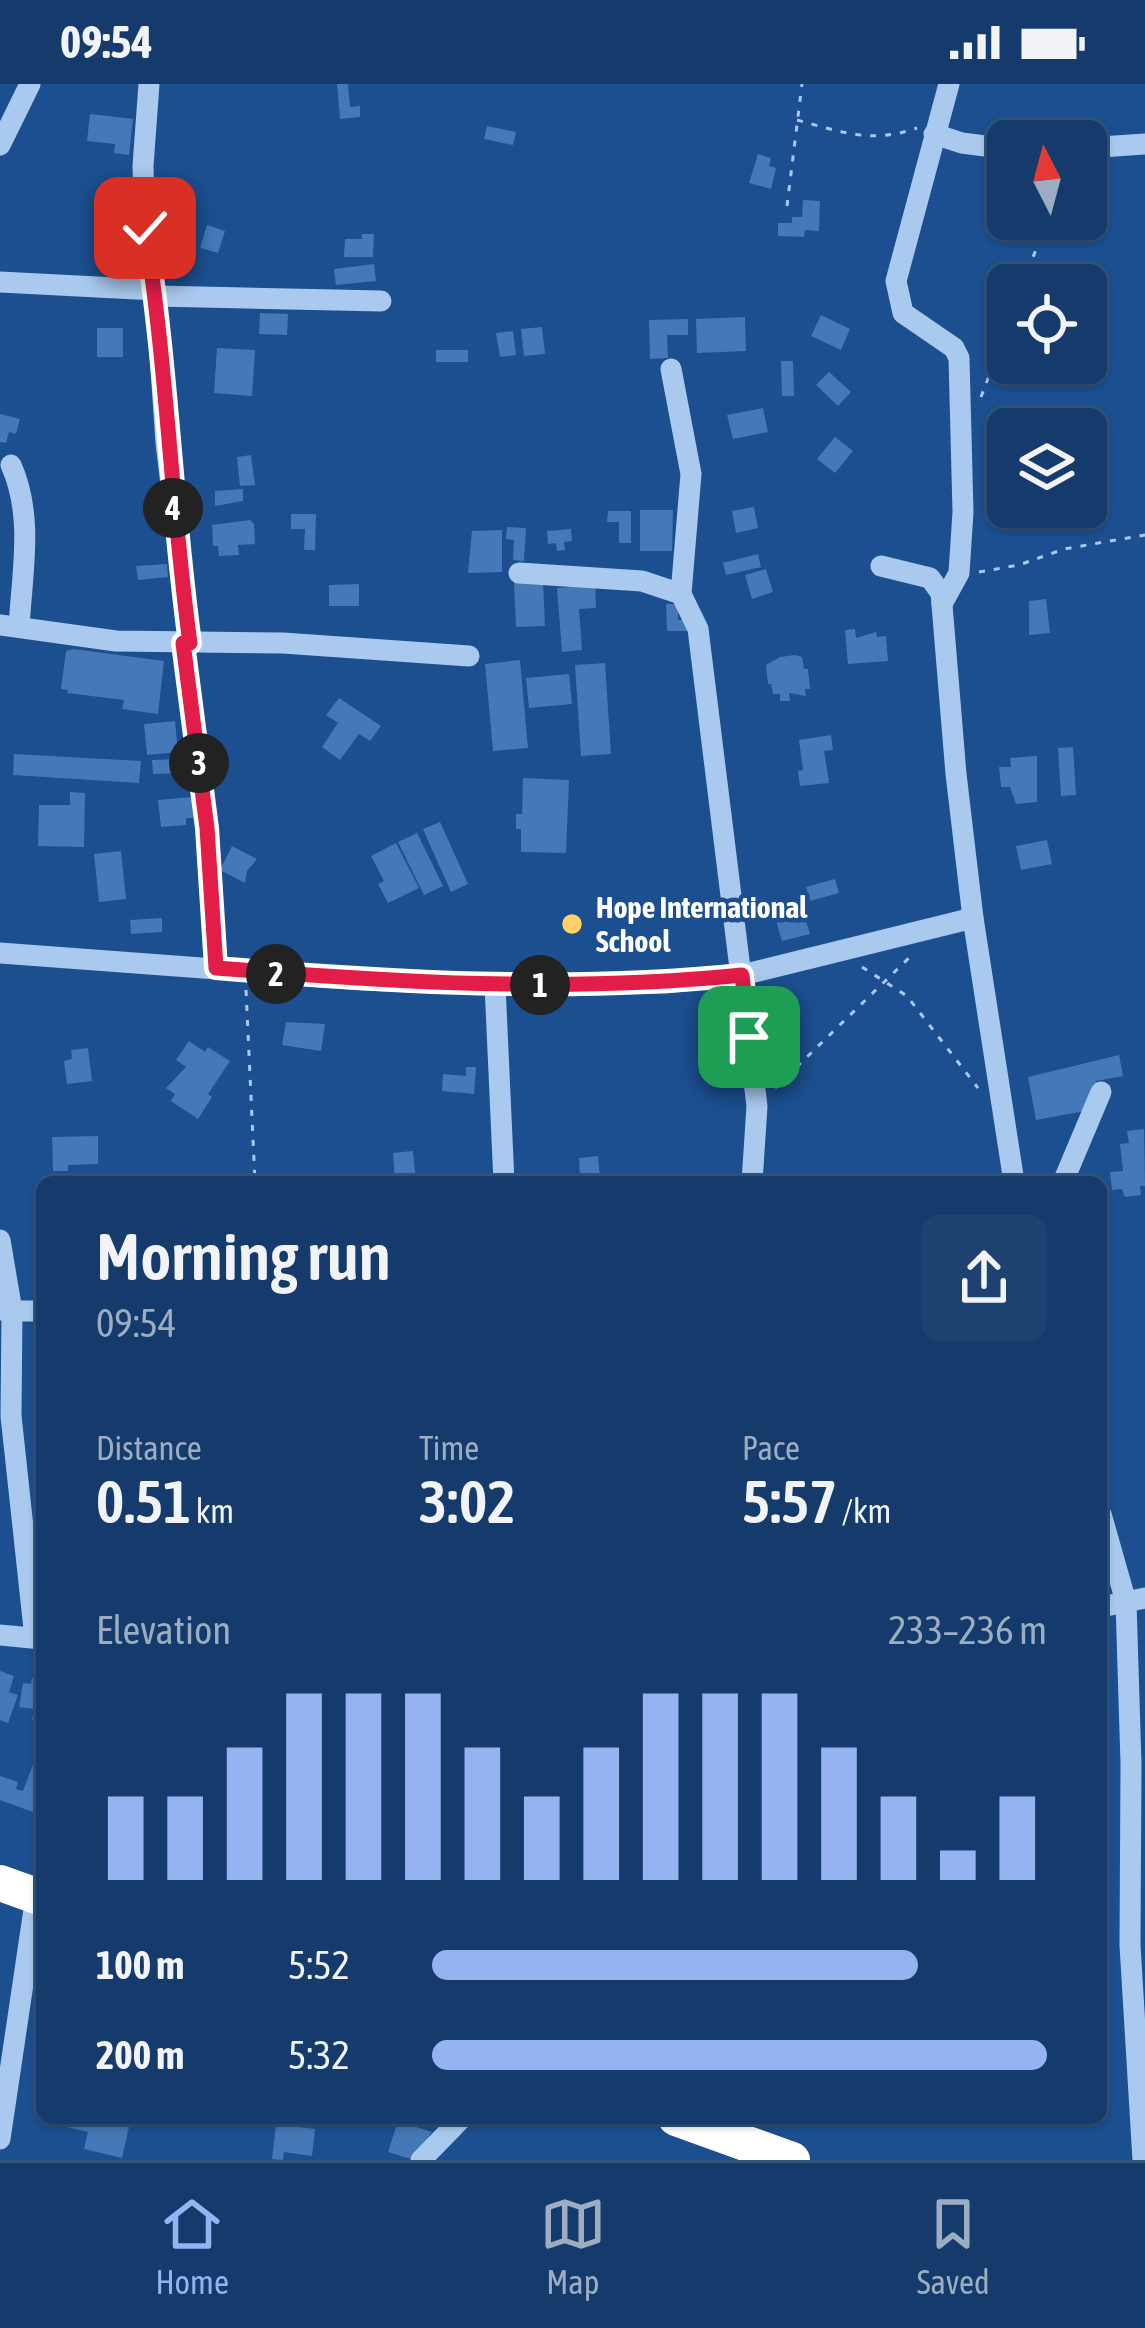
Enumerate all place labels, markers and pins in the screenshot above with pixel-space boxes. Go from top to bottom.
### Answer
pin [94,177,196,279]
pin: 4 [143,478,203,538]
pin: 3 [169,733,229,793]
place label: Hope International School [596,890,808,958]
marker: Hope International School [559,911,585,937]
pin: 2 [246,944,306,1004]
pin: 1 [510,955,570,1015]
pin [698,986,800,1088]

